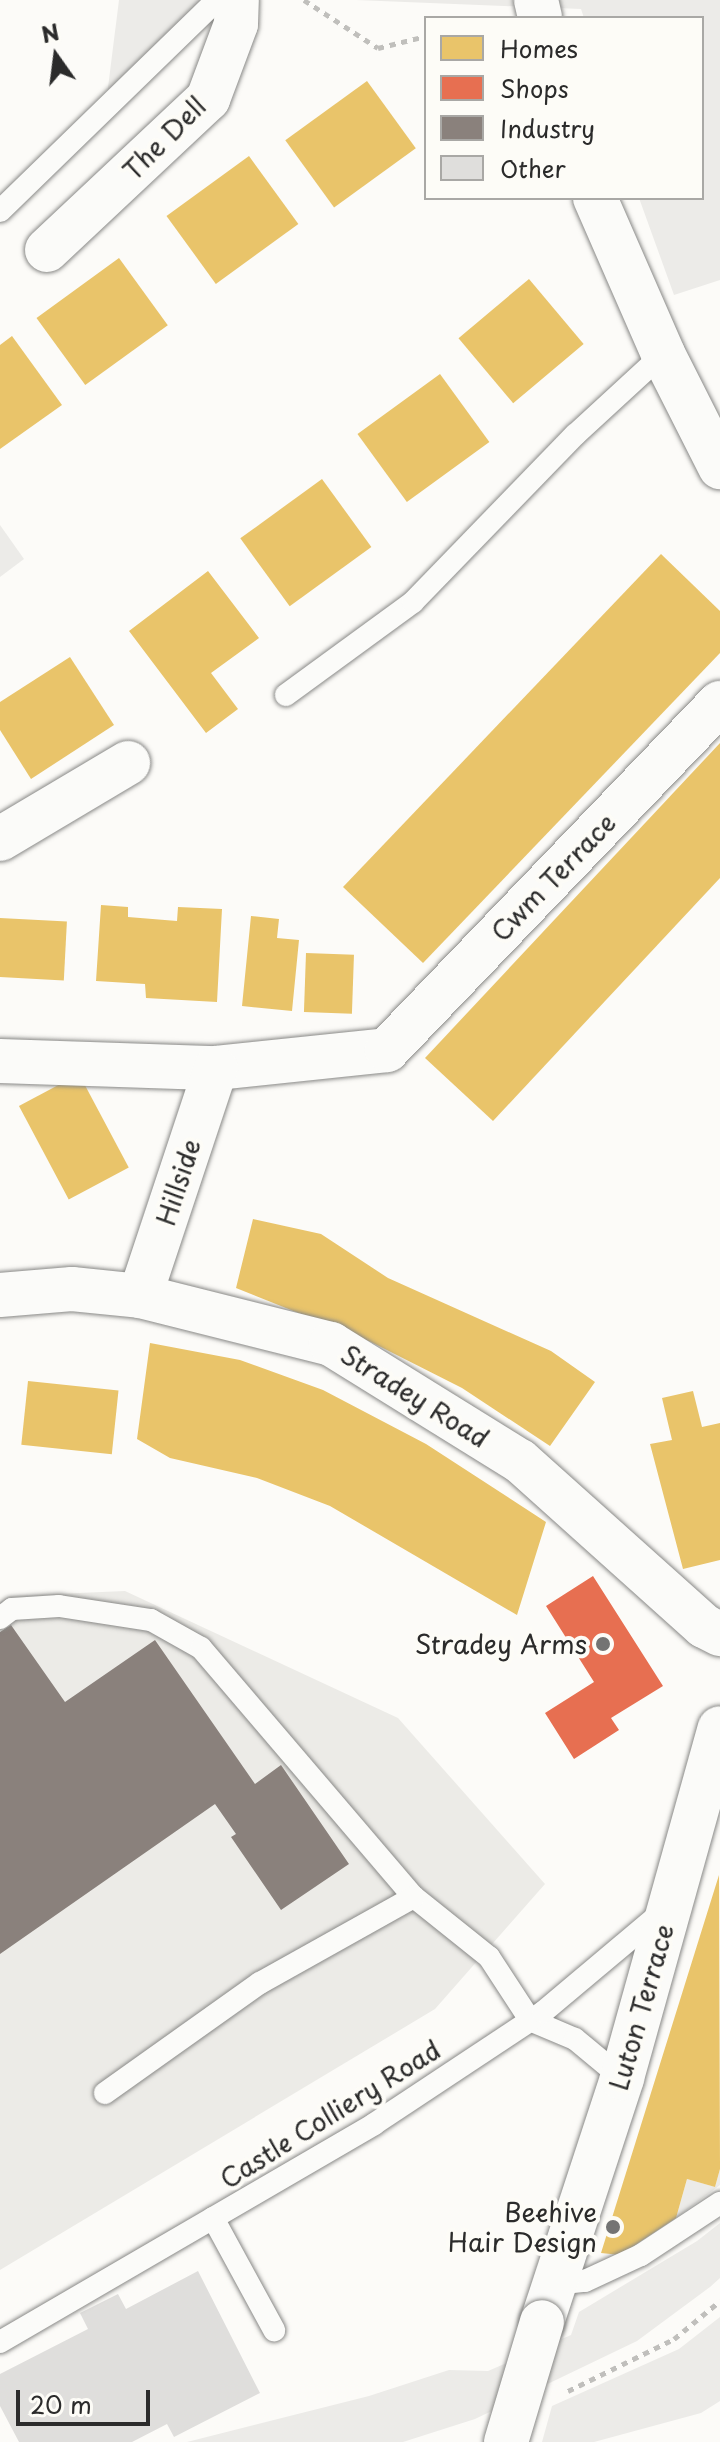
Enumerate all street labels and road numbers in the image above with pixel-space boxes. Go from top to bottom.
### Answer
street label: The Dell [116,90,212,186]
street label: Cwm Terrace [484,807,622,947]
street label: Hillside [149,1135,207,1229]
street label: Stradey Road [335,1338,495,1454]
street label: Luton Terrace [602,1920,680,2094]
street label: Castle Colliery Road [214,2033,446,2195]

